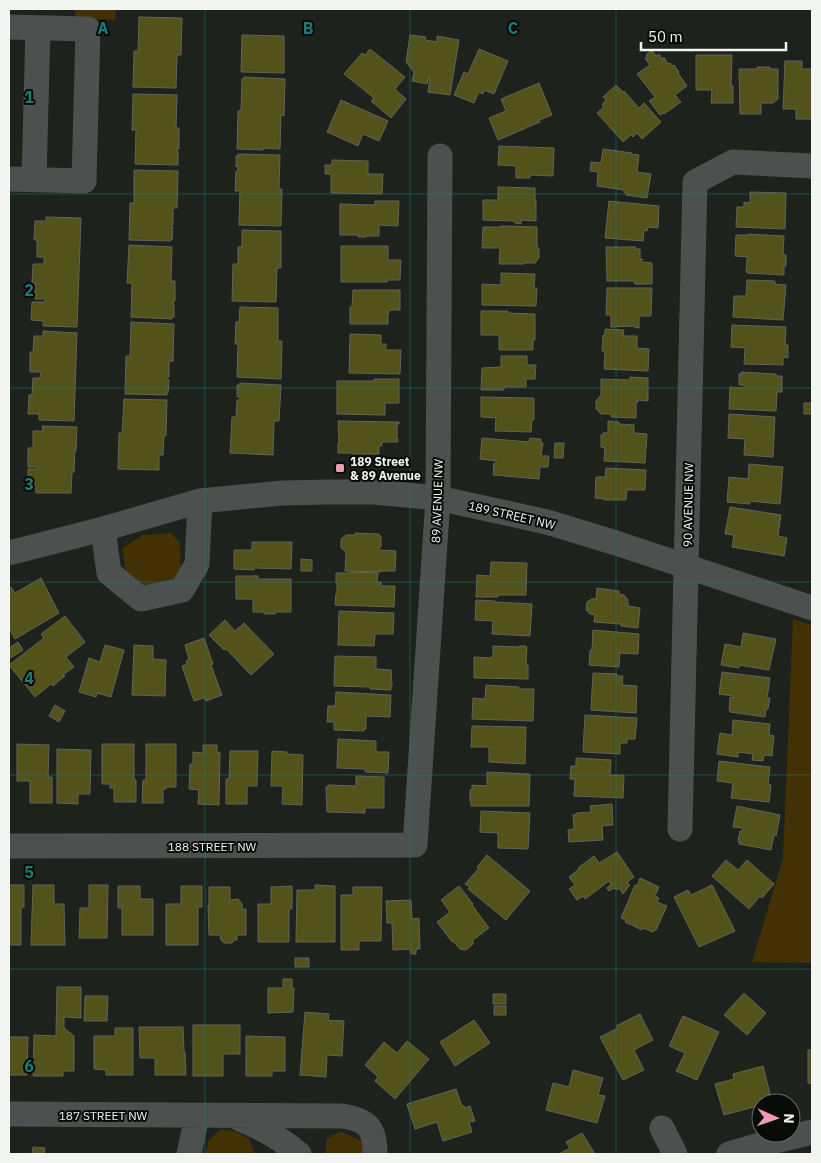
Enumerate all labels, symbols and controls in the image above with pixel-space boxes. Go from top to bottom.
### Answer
text: A [98,18,109,38]
text: B [303,18,314,38]
text: C [508,18,518,38]
scale bar [641,20,786,52]
text: 50 m [648,27,683,46]
text: 1 [24,87,34,107]
text: 2 [24,280,34,300]
place label: 189 Street & 89 Avenue [350,454,421,483]
street label: 89 AVENUE NW [428,458,446,543]
marker: 189 Street & 89 Avenue [334,462,346,474]
street label: 90 AVENUE NW [680,462,696,547]
text: 3 [24,474,34,494]
street label: 189 STREET NW [467,498,557,532]
text: 4 [24,668,34,688]
street label: 188 STREET NW [168,839,257,854]
text: 5 [24,862,34,882]
text: 6 [24,1056,34,1076]
north arrow [751,1093,801,1143]
street label: 187 STREET NW [59,1108,148,1123]
text: N [780,1113,798,1124]

